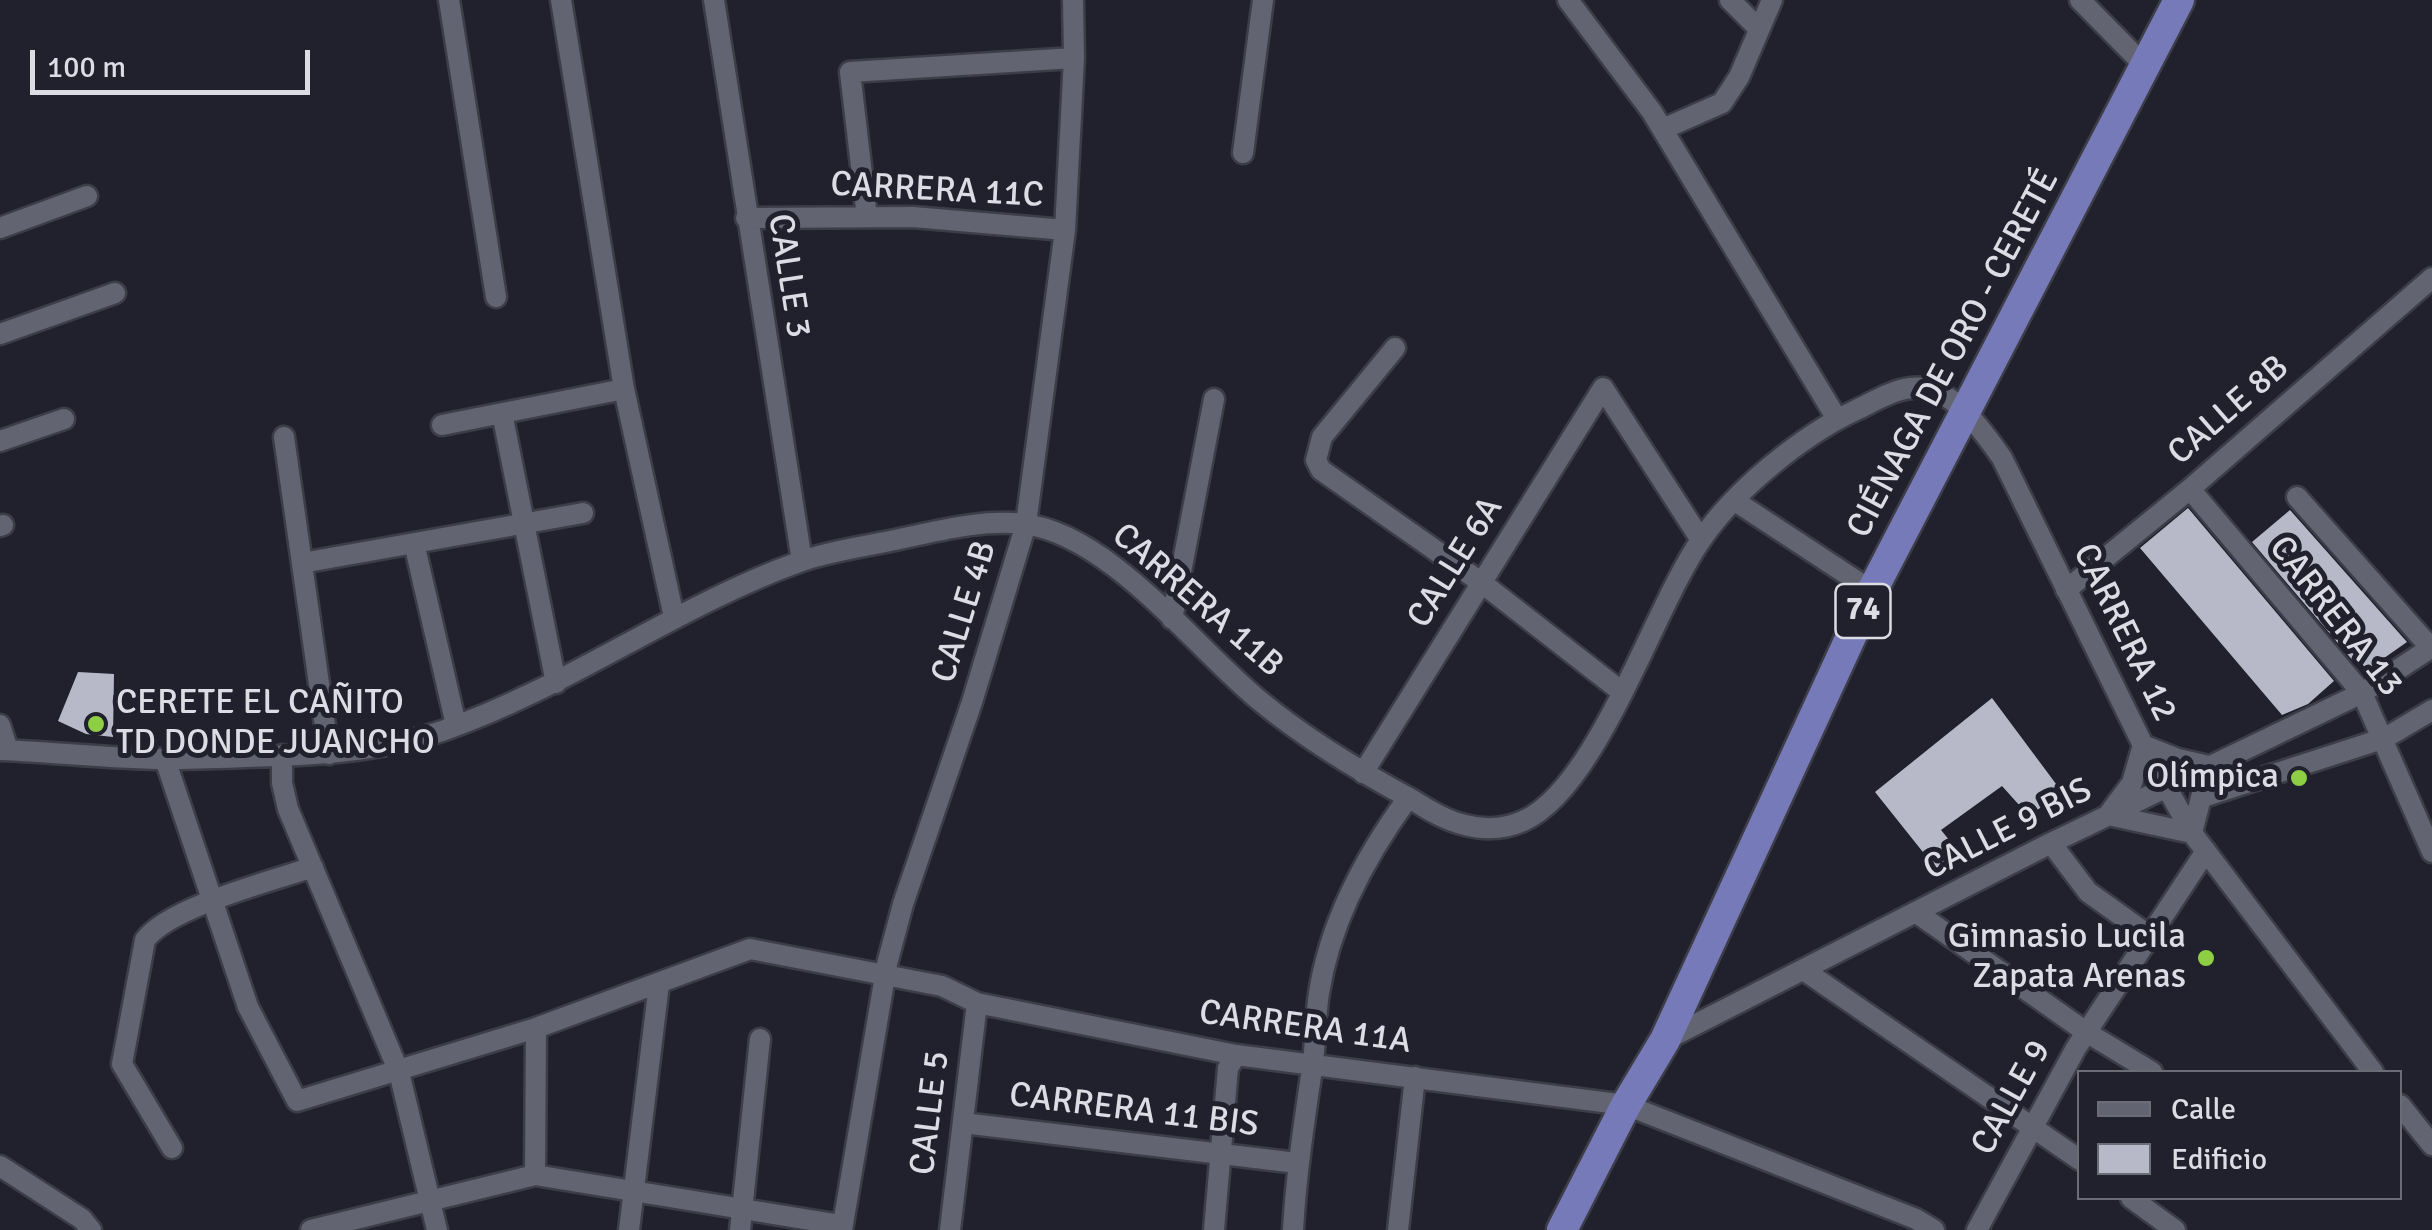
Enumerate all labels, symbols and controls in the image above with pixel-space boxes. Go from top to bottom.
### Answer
scale bar [35,30,315,92]
text: 100 m [47,49,126,86]
street label: CIÉNAGA DE ORO - CERETÉ [1839,163,2069,545]
street label: CARRERA 11C [829,164,1045,218]
street label: CALLE 3 [757,211,819,341]
street label: CALLE 8B [2160,347,2298,475]
street label: CALLE 6A [1399,490,1513,636]
street label: CARRERA 11B [1103,515,1291,687]
street label: CARRERA 13 [2259,528,2411,706]
street label: CALLE 4B [924,536,1006,688]
street label: CARRERA 12 [2063,537,2185,729]
road number: 74 [1836,584,1890,638]
place label: CERETE EL CAÑITO TD DONDE JUANCHO [116,683,435,765]
marker: CERETE EL CAÑITO TD DONDE JUANCHO [85,713,107,735]
place label: Olímpica [2146,757,2279,799]
marker: Olímpica [2288,767,2310,789]
street label: CALLE 9 BIS [1917,770,2099,890]
place label: Gimnasio Lucila Zapata Arenas [1948,917,2186,999]
marker: Gimnasio Lucila Zapata Arenas [2195,947,2217,969]
street label: CARRERA 11A [1196,992,1414,1064]
street label: CALLE 9 [1963,1033,2061,1163]
street label: CALLE 5 [903,1049,959,1177]
legend [2077,1070,2402,1200]
street label: CARRERA 11 BIS [1007,1075,1261,1147]
text: Calle [2171,1091,2236,1128]
text: Edificio [2171,1141,2267,1178]

